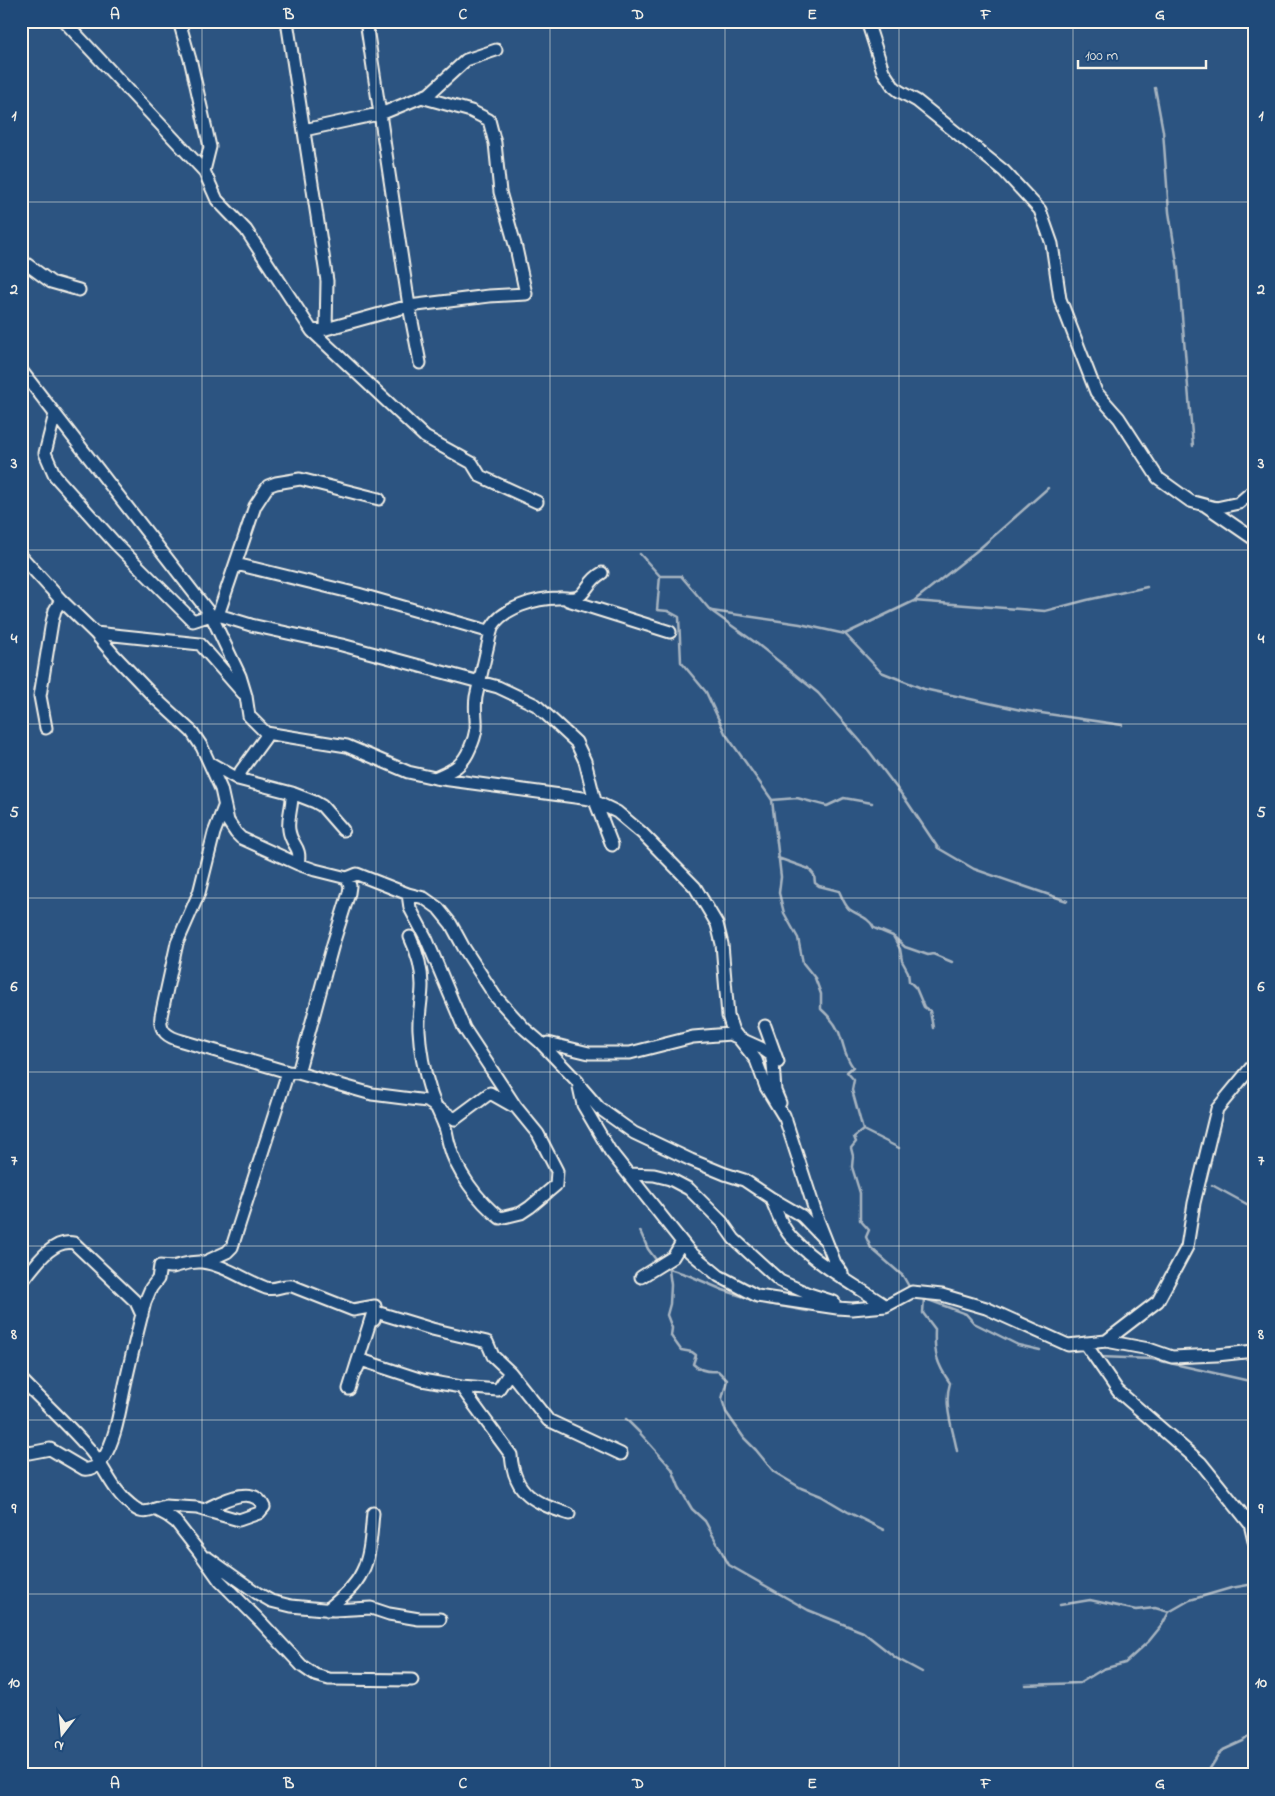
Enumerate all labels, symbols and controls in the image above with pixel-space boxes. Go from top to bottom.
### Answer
text: A [110,3,120,27]
text: B [283,3,295,27]
text: C [459,3,468,27]
text: D [631,3,644,27]
text: E [807,3,817,27]
text: F [980,3,992,27]
text: G [1155,3,1165,27]
scale bar [1078,38,1205,70]
text: 100 m [1085,45,1118,67]
text: 1 [11,104,17,128]
text: 1 [1258,104,1264,128]
text: 2 [9,278,18,302]
text: 2 [1256,278,1265,302]
text: 3 [10,452,18,476]
text: 3 [1257,452,1265,476]
text: 4 [10,627,18,651]
text: 4 [1257,627,1265,651]
text: 5 [9,801,19,825]
text: 5 [1256,801,1266,825]
text: 6 [9,975,18,999]
text: 6 [1256,975,1265,999]
text: 7 [11,1149,18,1173]
text: 7 [1258,1149,1265,1173]
text: 8 [10,1323,17,1347]
text: 8 [1257,1323,1264,1347]
text: 9 [11,1497,17,1521]
text: 9 [1258,1497,1264,1521]
text: 10 [8,1671,20,1695]
text: 10 [1255,1671,1267,1695]
north arrow [38,1708,88,1758]
text: N [51,1734,66,1756]
text: A [110,1772,120,1796]
text: B [283,1772,295,1796]
text: C [459,1772,468,1796]
text: D [631,1772,644,1796]
text: E [807,1772,817,1796]
text: F [980,1772,992,1796]
text: G [1155,1772,1165,1796]

